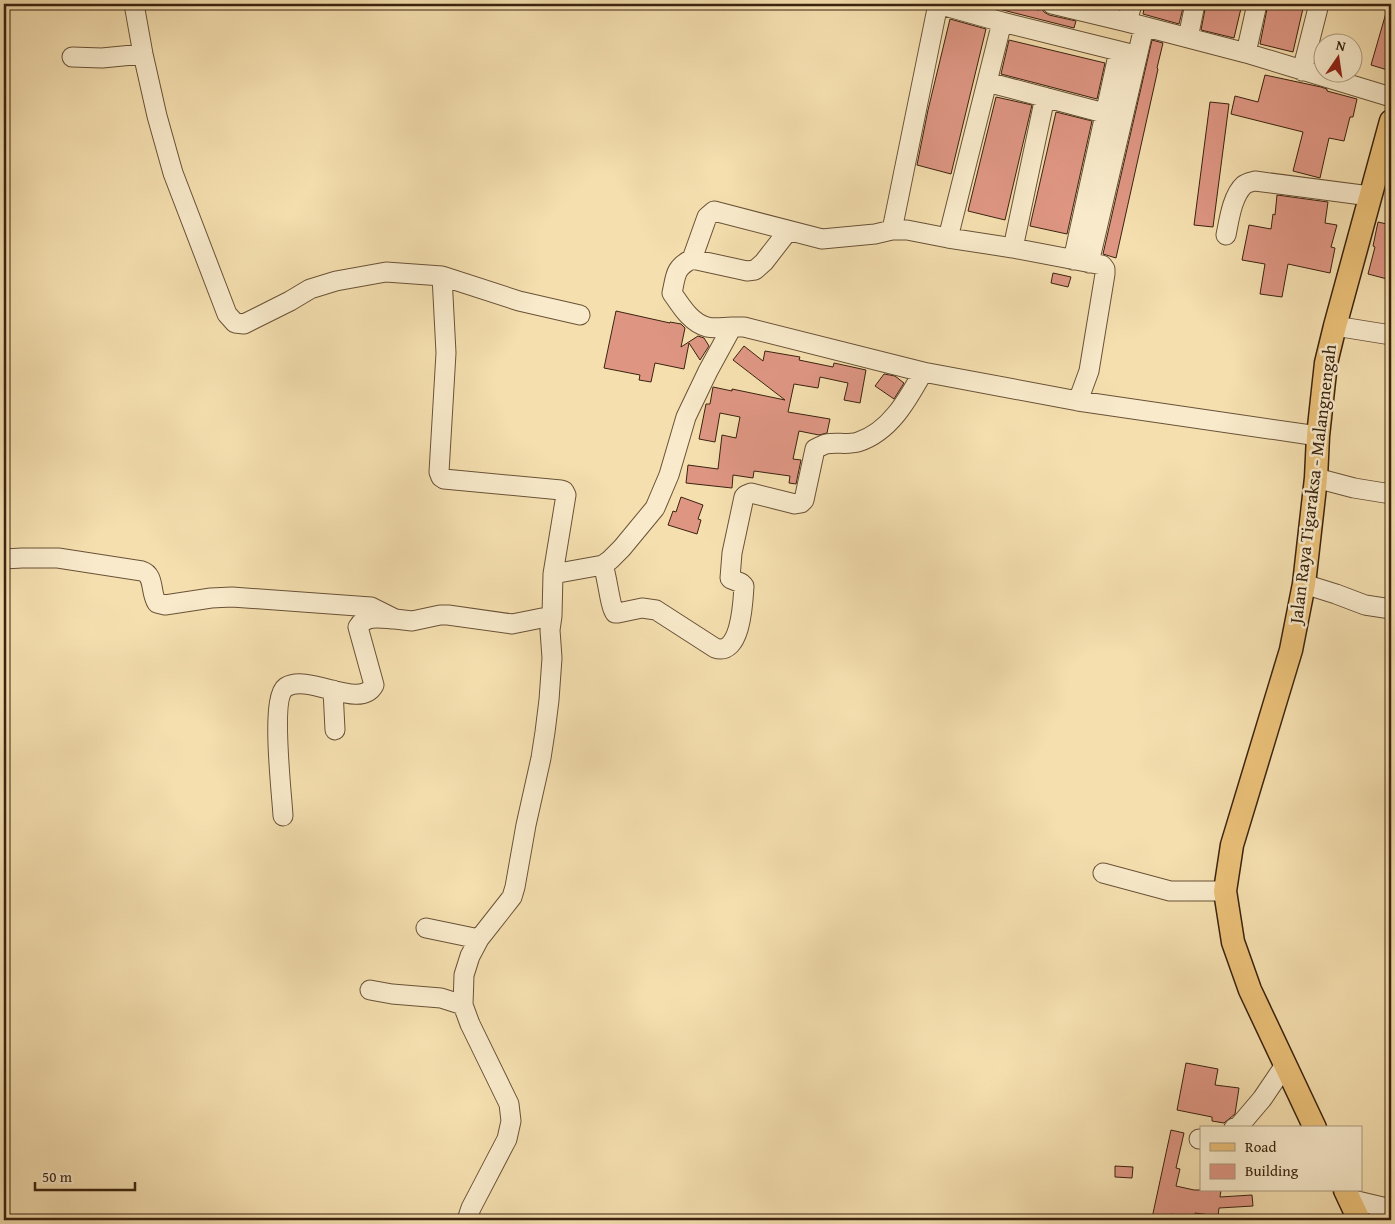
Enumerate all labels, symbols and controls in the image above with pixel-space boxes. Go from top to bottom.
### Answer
north arrow [1312,32,1362,82]
text: N [1334,35,1348,56]
street label: Jalan Raya Tigaraksa - Malangnengah [1282,343,1343,627]
legend [1200,1126,1362,1192]
text: Road [1245,1136,1276,1157]
scale bar [35,1159,135,1191]
text: Building [1245,1160,1299,1181]
text: 50 m [42,1166,73,1187]

